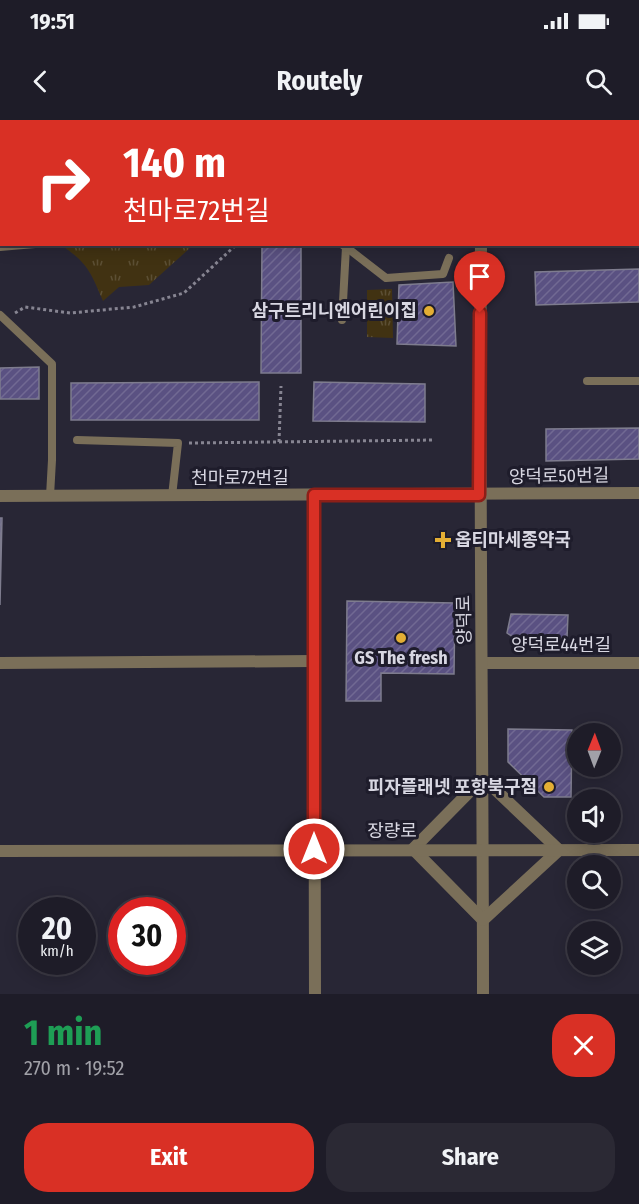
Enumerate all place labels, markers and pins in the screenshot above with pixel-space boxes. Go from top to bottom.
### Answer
pin [454,251,505,313]
place label: 삼구트리니엔어린이집 [251,300,417,322]
marker: 삼구트리니엔어린이집 [422,304,436,318]
place label: 옵티마세종약국 [455,529,571,551]
marker: 옵티마세종약국 [436,533,450,547]
marker: GS The fresh [394,631,408,645]
place label: GS The fresh [354,647,448,669]
place label: 피자플래넷 포항북구점 [368,776,537,798]
marker: 피자플래넷 포항북구점 [542,780,556,794]

